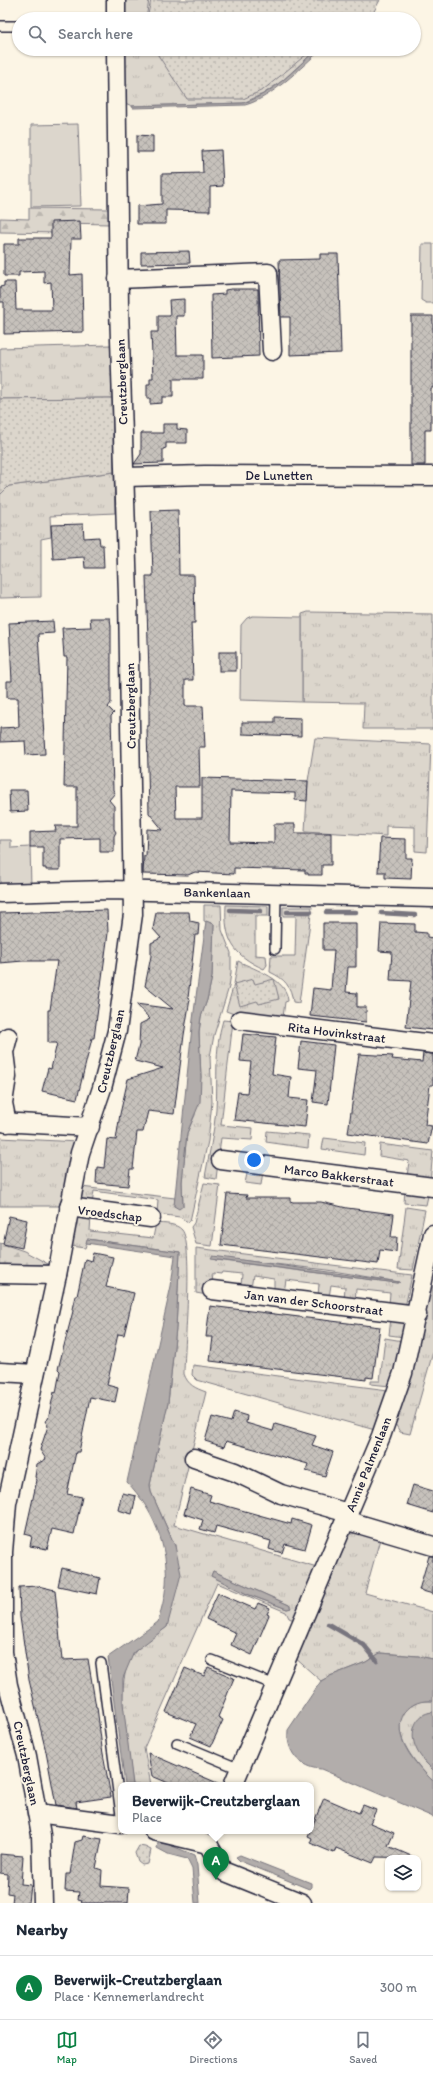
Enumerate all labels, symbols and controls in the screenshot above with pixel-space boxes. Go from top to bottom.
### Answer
search box [12,12,421,56]
icon: search [26,23,48,45]
text: Search here [58,25,133,43]
street label: Creutzberglaan [113,339,130,425]
street label: De Lunetten [245,468,313,483]
street label: Creutzberglaan [122,663,139,749]
street label: Bankenlaan [183,884,251,901]
street label: Creutzberglaan [94,1007,127,1095]
street label: Rita Hovinkstraat [287,1019,387,1046]
your location [244,1150,264,1170]
street label: Marco Bakkerstraat [283,1161,395,1190]
street label: Vroedschap [77,1202,143,1225]
street label: Jan van der Schoorstraat [244,1287,384,1318]
street label: Annie Palmenlaan [343,1414,395,1514]
street label: Creutzberglaan [10,1719,43,1807]
popup [118,1782,314,1834]
text: Beverwijk-Creutzberglaan [132,1792,300,1810]
text: Place [132,1810,162,1825]
pin: A [203,1847,229,1880]
map controls [385,1855,421,1891]
button: layers [385,1855,421,1891]
text: Nearby [16,1919,68,1939]
text: Beverwijk-Creutzberglaan [54,1971,222,1989]
text: A [25,1980,33,1995]
text: 300 m [380,1980,417,1995]
text: Place · Kennemerlandrecht [54,1989,204,2004]
tab: Map [56,2029,78,2066]
tab: Directions [189,2029,238,2066]
tab: Saved [349,2029,377,2066]

